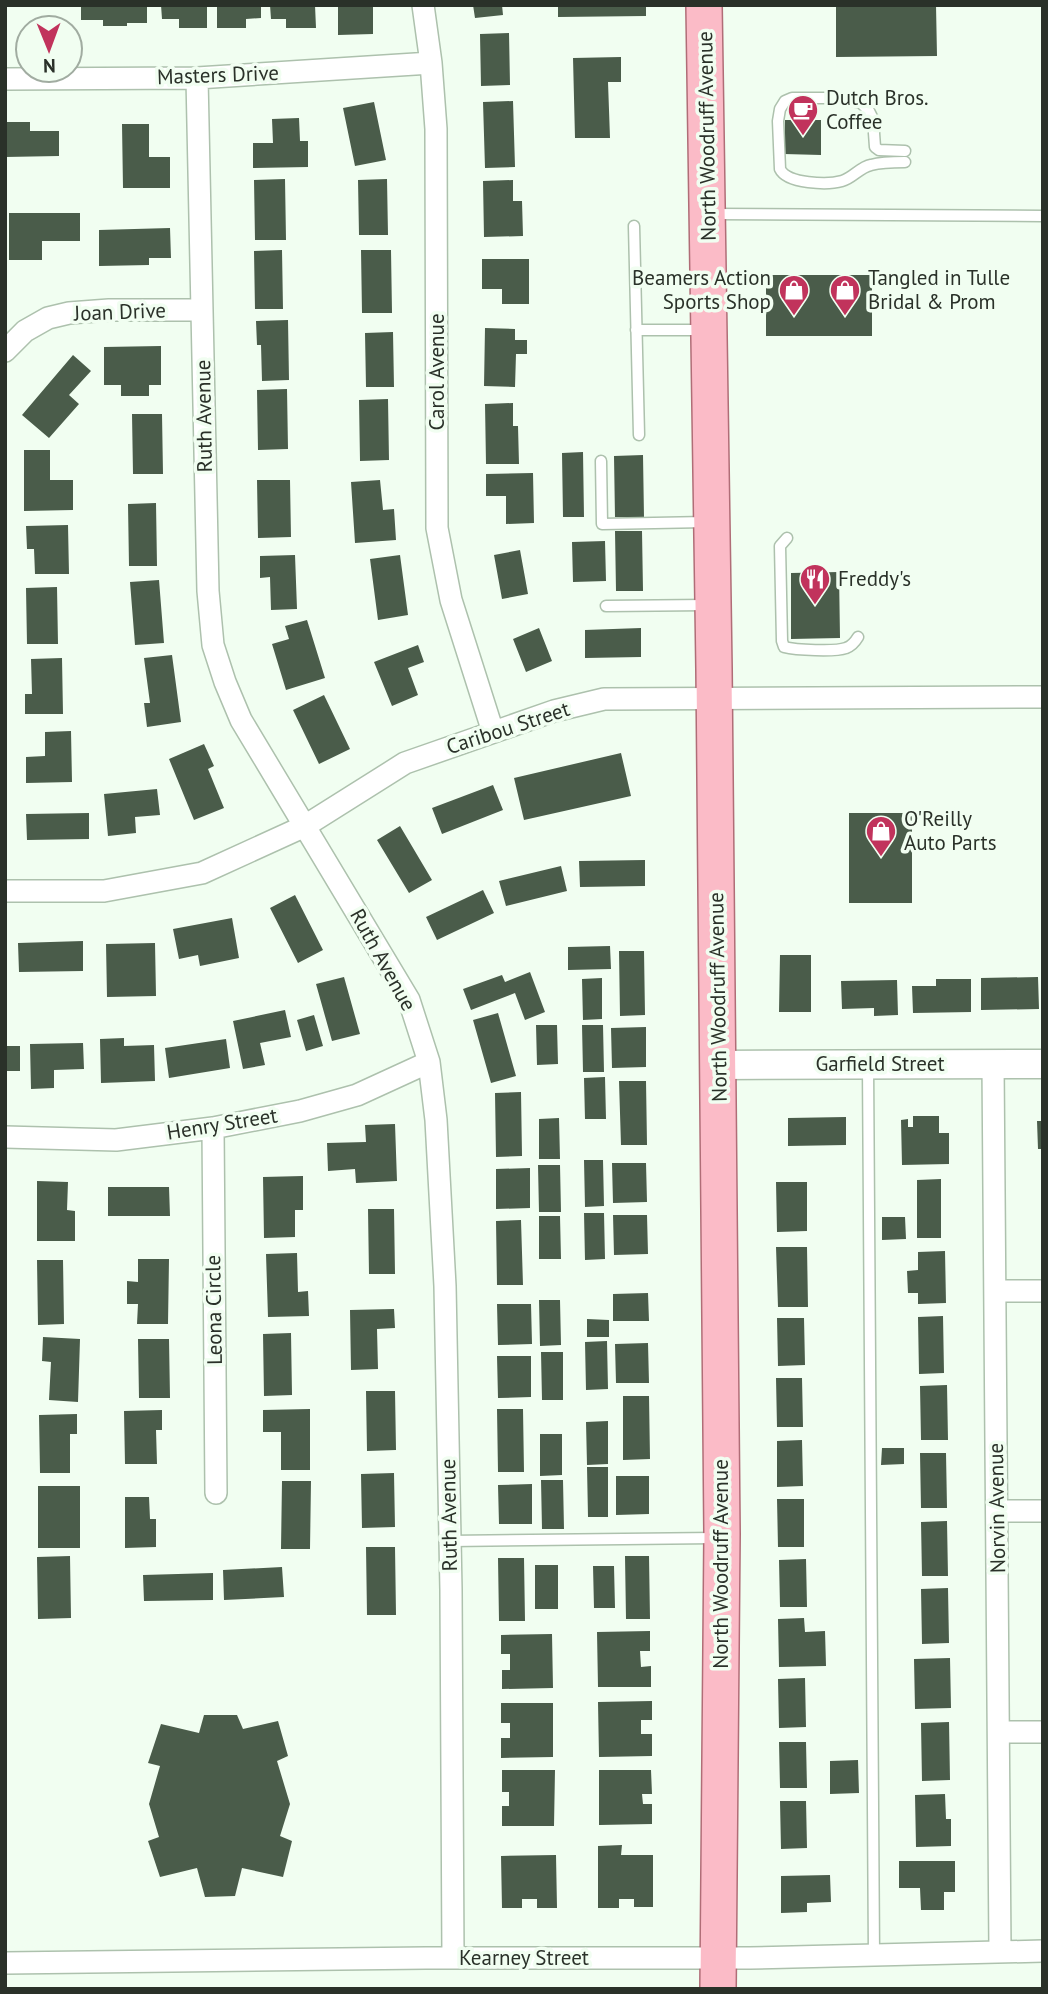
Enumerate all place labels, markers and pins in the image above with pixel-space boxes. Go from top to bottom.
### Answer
place label: Dutch Bros. Coffee [826,84,929,135]
cafe icon: Dutch Bros. Coffee [786,93,820,137]
place label: Beamers Action Sports Shop [632,264,771,315]
place label: Tangled in Tulle Bridal & Prom [868,264,1010,315]
shop icon: Beamers Action Sports Shop [777,273,811,317]
shop icon: Tangled in Tulle Bridal & Prom [828,273,862,317]
restaurant icon: Freddy's [798,562,832,606]
place label: Freddy's [838,565,911,592]
place label: O'Reilly Auto Parts [904,805,997,856]
shop icon: O'Reilly Auto Parts [864,814,898,858]

